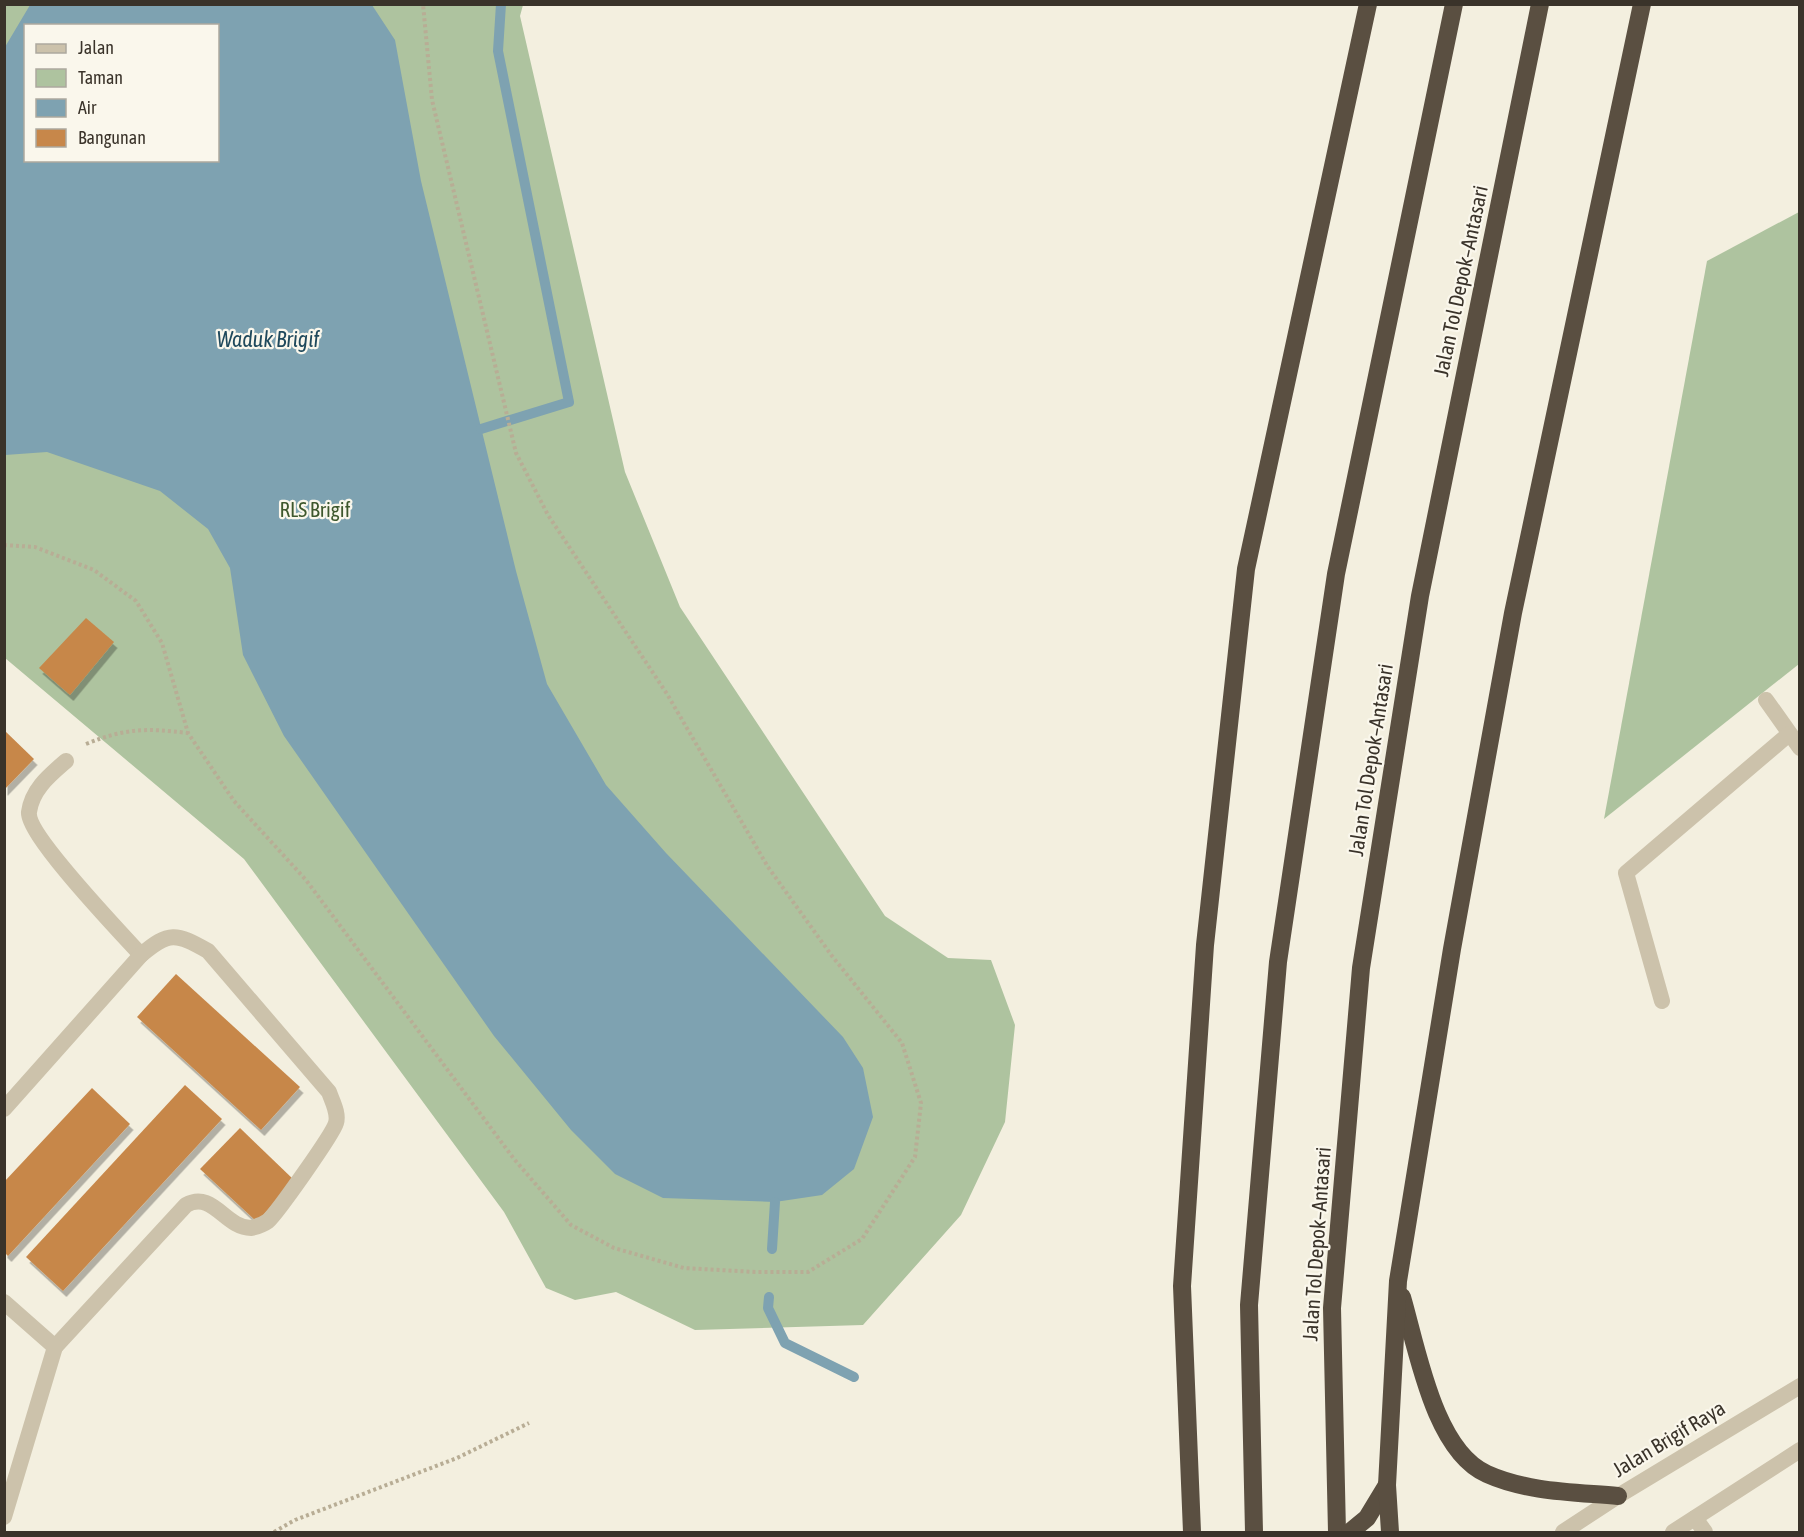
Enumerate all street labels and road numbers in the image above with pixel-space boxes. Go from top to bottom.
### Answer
street label: Jalan Tol Depok–Antasari [1428,183,1492,378]
street label: Jalan Tol Depok–Antasari [1343,662,1397,858]
street label: Jalan Tol Depok–Antasari [1297,1146,1335,1342]
street label: Jalan Brigif Raya [1608,1395,1729,1481]

